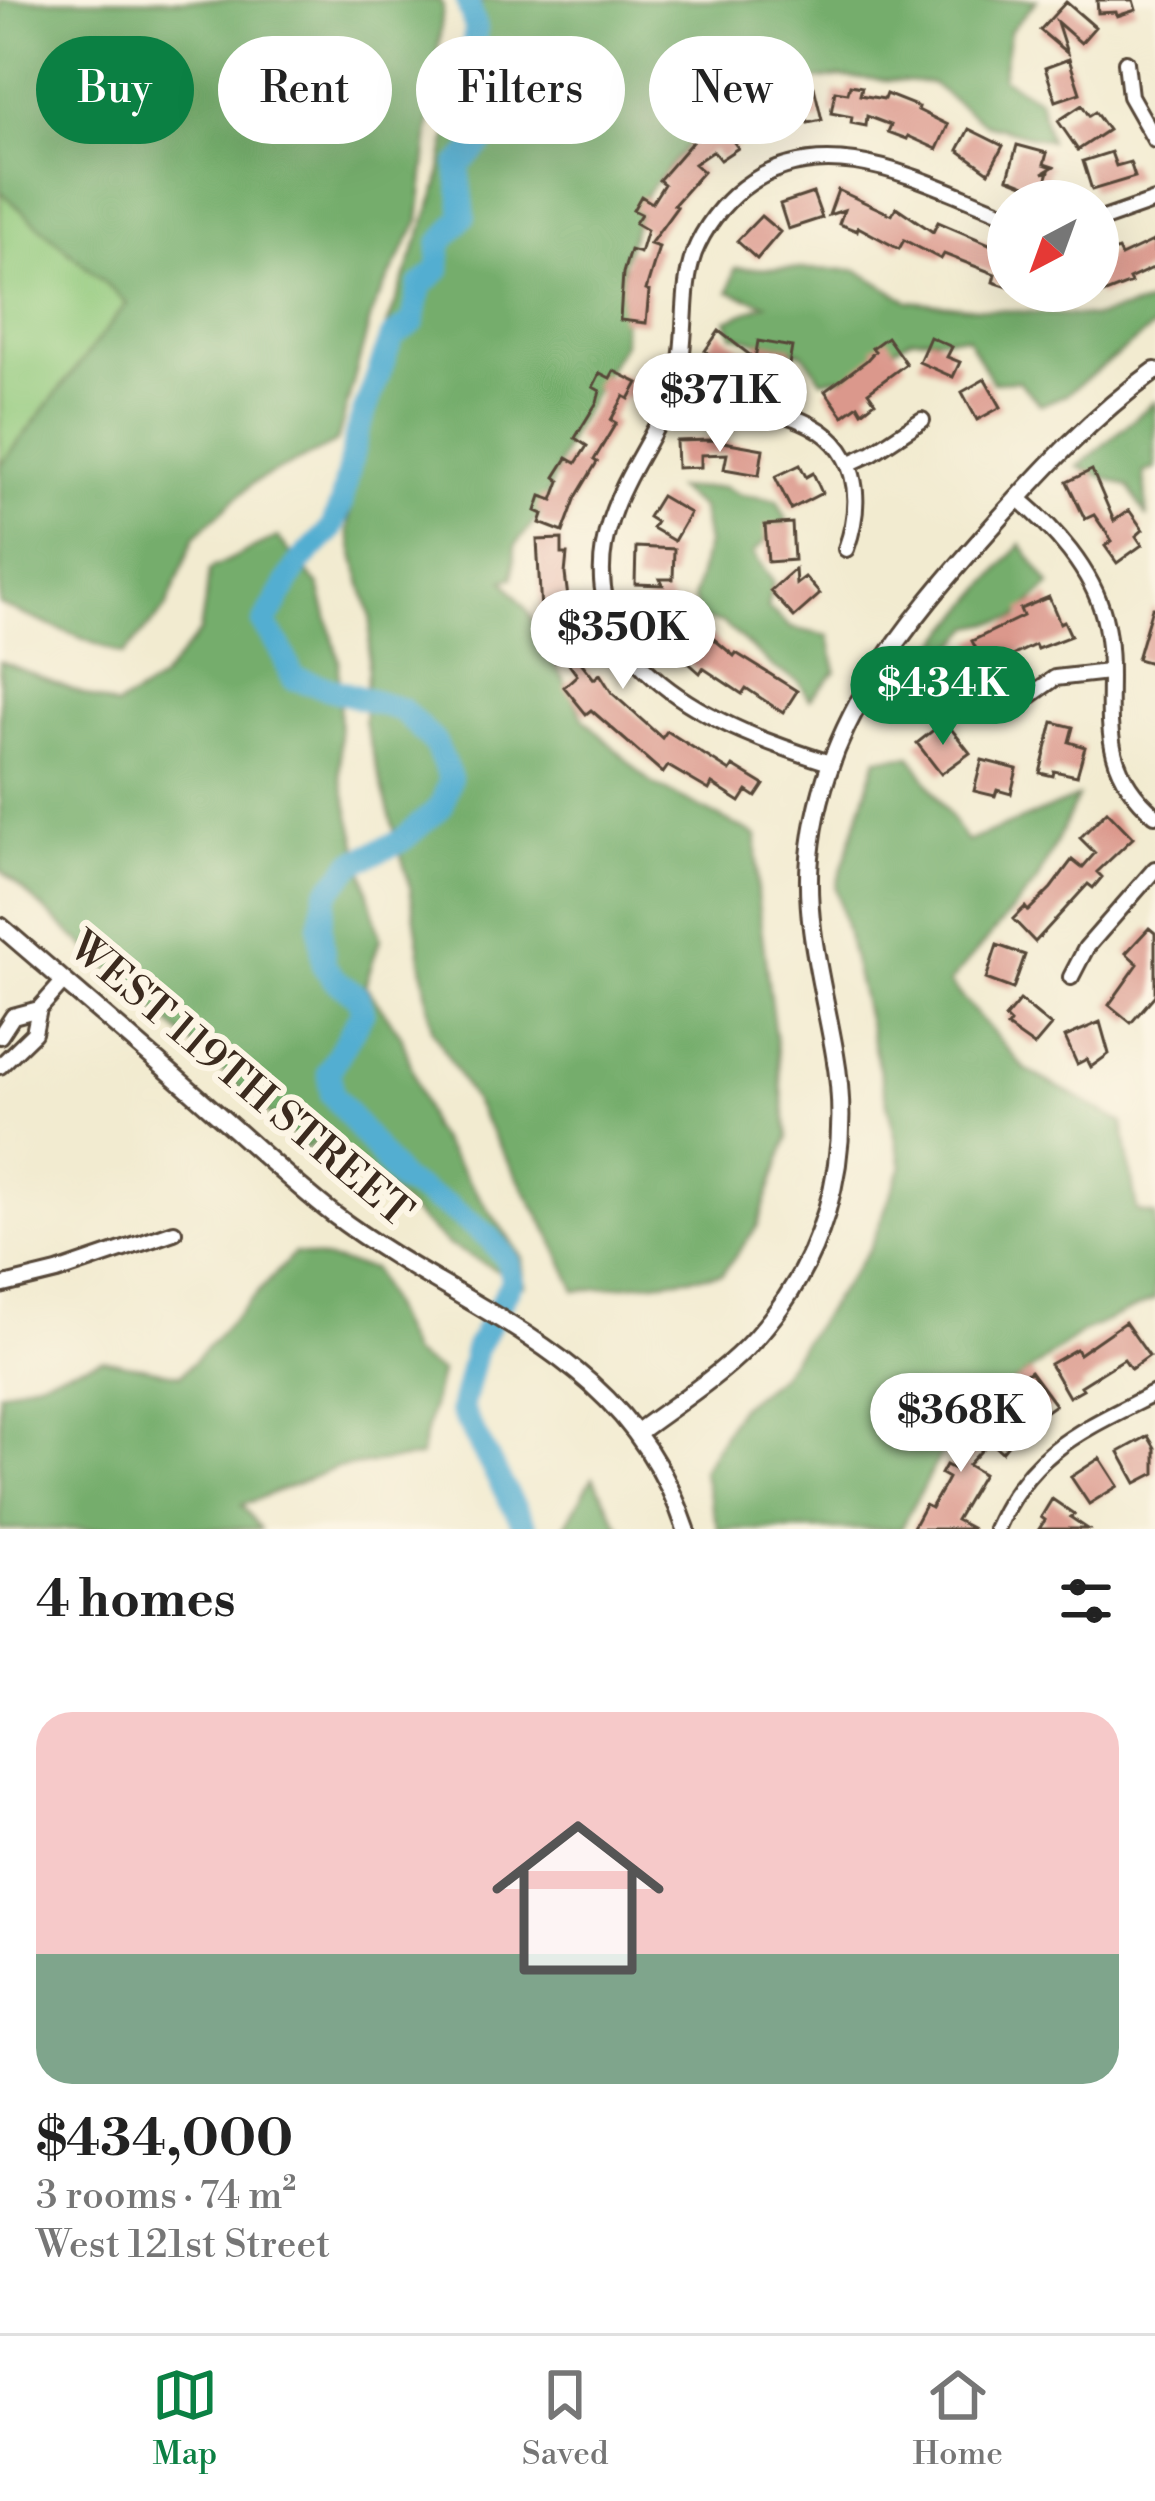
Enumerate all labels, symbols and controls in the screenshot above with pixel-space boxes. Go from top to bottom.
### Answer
chip: Buy [36,36,194,144]
chip: Rent [218,36,392,144]
chip: Filters [416,36,625,144]
chip: New [649,36,814,144]
north arrow [987,180,1119,312]
map controls [987,180,1119,312]
pin: $371K [636,353,804,455]
text: $371K [660,367,780,416]
pin: $350K [539,590,707,692]
text: $350K [558,604,688,653]
pin: $434K [859,646,1027,748]
text: $434K [877,660,1009,709]
street label: WEST 119TH STREET [56,920,423,1239]
pin: $368K [877,1373,1045,1475]
text: $368K [897,1387,1025,1436]
icon: filters [1053,1568,1119,1634]
text: 4 homes [36,1569,236,1633]
icon: home [470,1790,686,2006]
text: $434,000 [36,2108,293,2172]
text: 3 rooms · 74 m² [36,2172,296,2221]
text: West 121st Street [36,2221,330,2270]
tab: Map [152,2362,218,2475]
tab: Saved [522,2362,609,2475]
tab: Home [912,2362,1003,2475]

